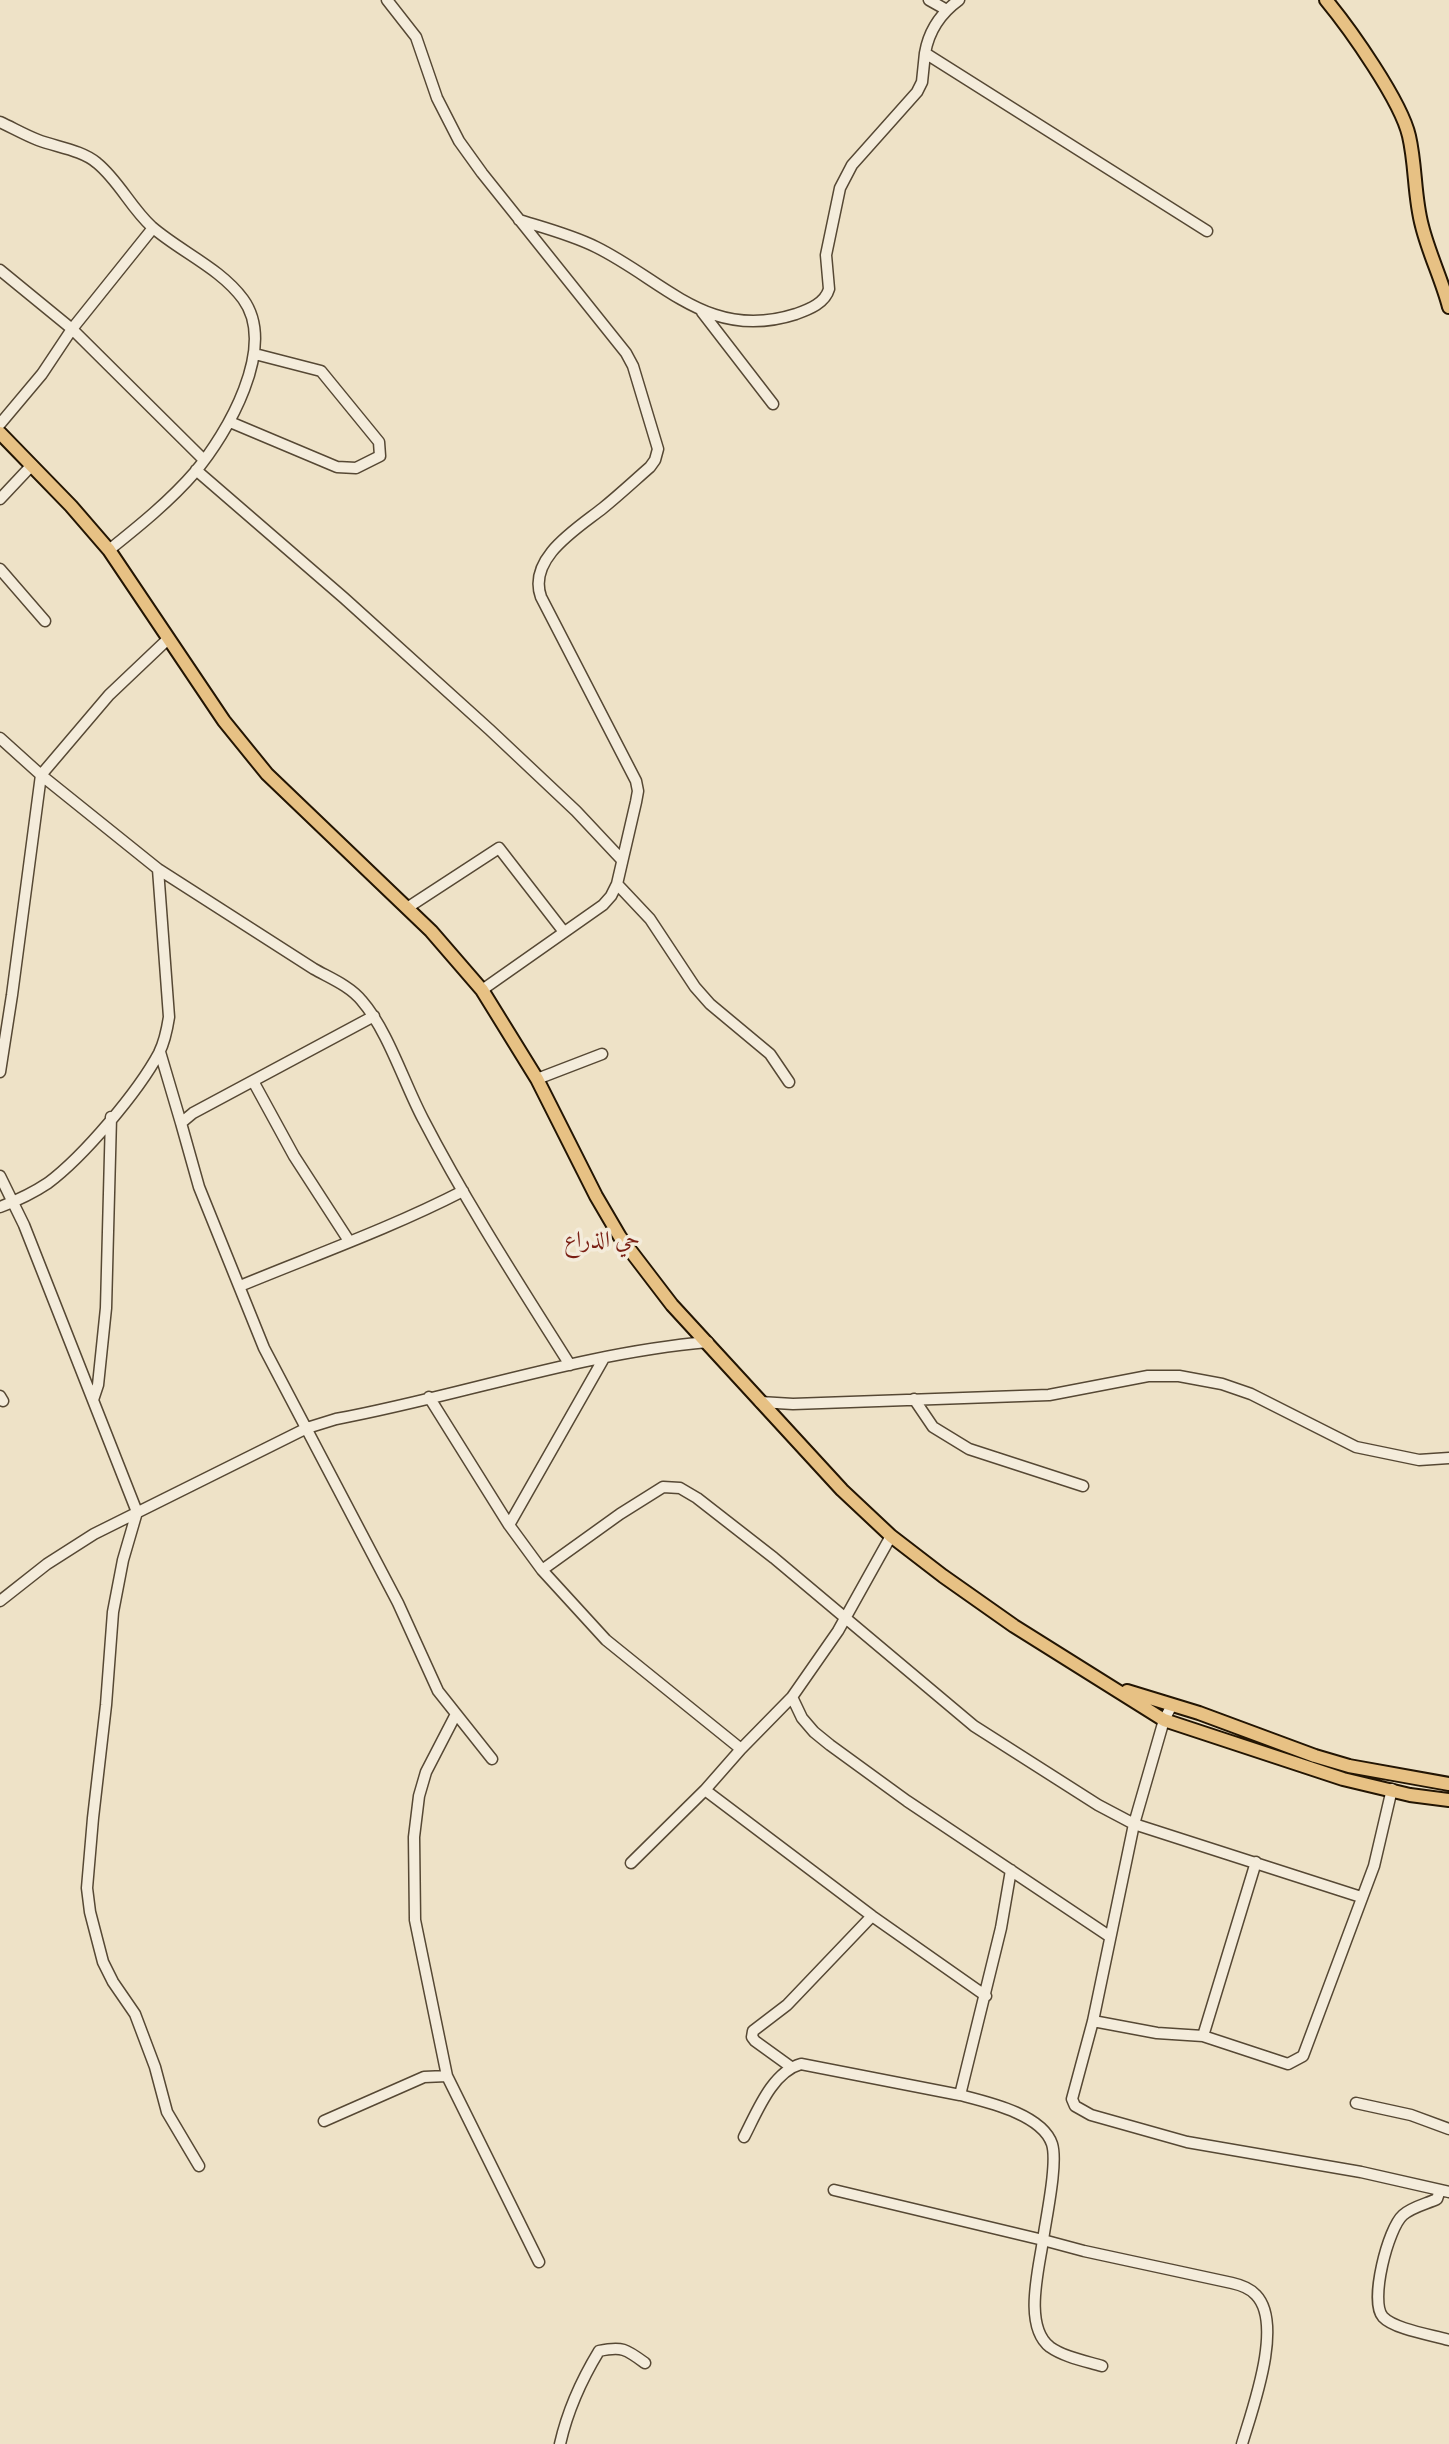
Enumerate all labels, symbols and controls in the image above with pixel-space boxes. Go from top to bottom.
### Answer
district label: حي الذراع [564,1227,640,1255]

